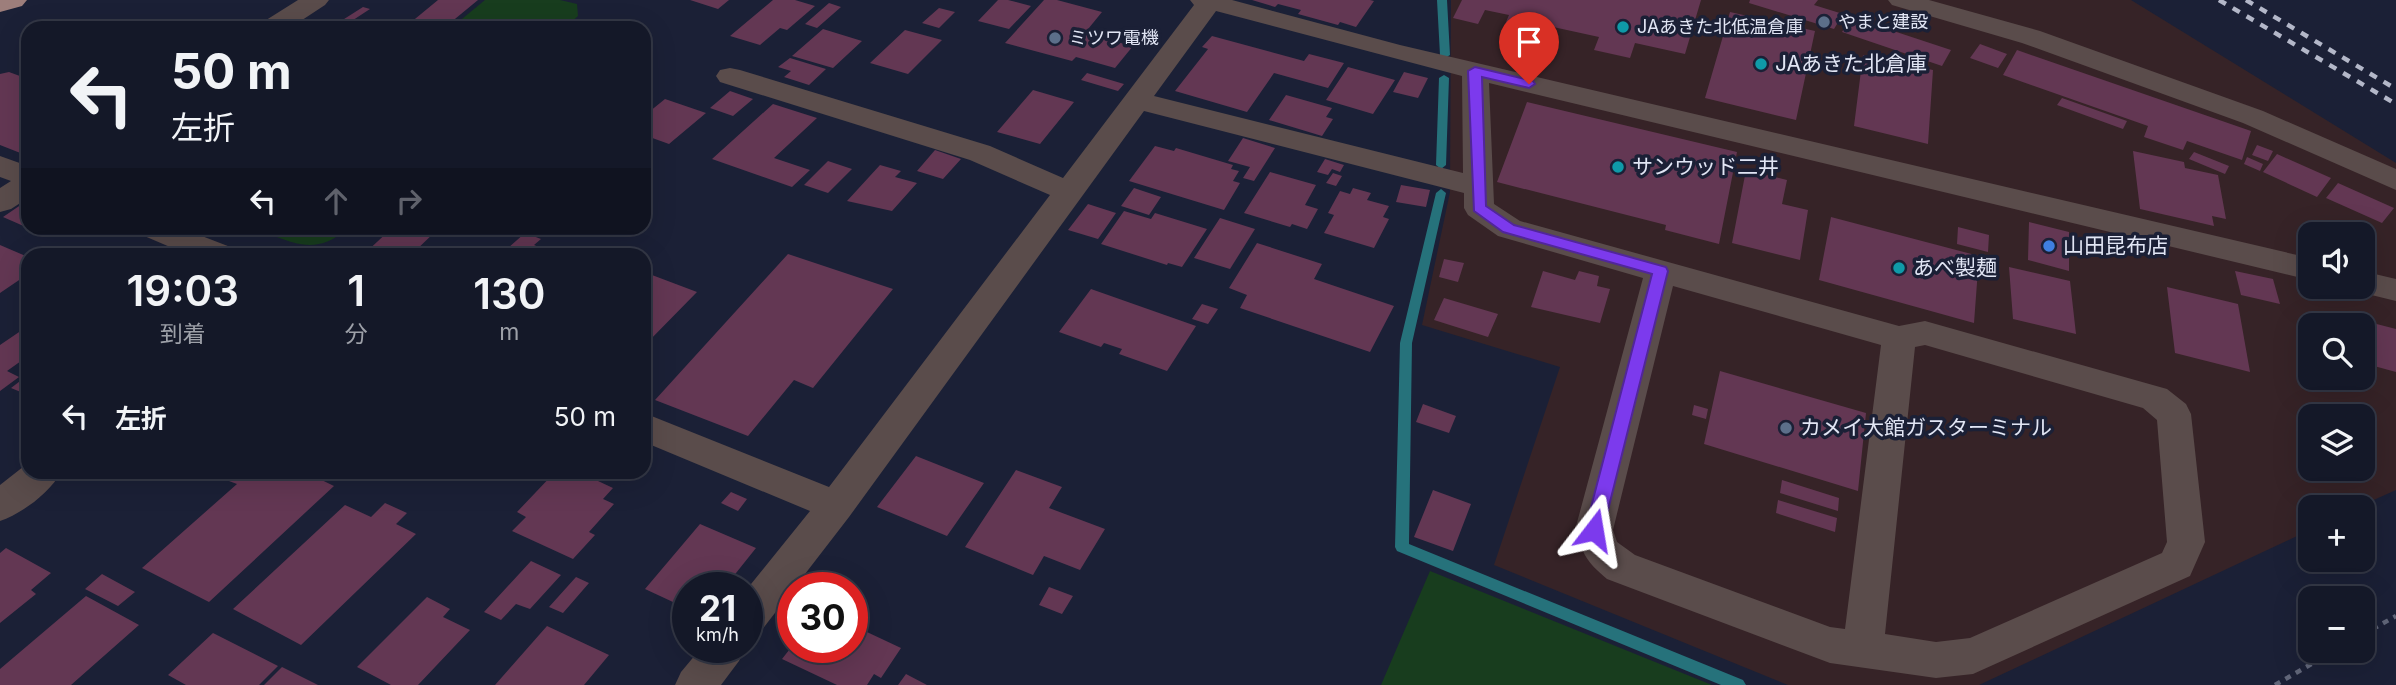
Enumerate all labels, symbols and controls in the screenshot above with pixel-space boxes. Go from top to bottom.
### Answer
place label: やまと建設 [1838,11,1928,32]
pin [1499,12.0,1559,84]
marker: やまと建設 [1816,14,1832,30]
place label: JAあきた北低温倉庫 [1637,16,1803,37]
marker: JAあきた北低温倉庫 [1615,19,1631,35]
icon: arrive [1510,23,1548,61]
place label: ミツワ電機 [1069,27,1159,48]
marker: ミツワ電機 [1047,30,1063,46]
text: 50 m [171,42,292,101]
icon: left [56,49,147,140]
place label: JAあきた北倉庫 [1775,51,1927,76]
marker: JAあきた北倉庫 [1753,56,1769,72]
text: 左折 [171,108,235,147]
place label: サンウッド二井 [1632,154,1779,179]
marker: サンウッド二井 [1610,159,1626,175]
icon: left [244,182,282,220]
icon: ahead [317,182,355,220]
icon: right [390,182,428,220]
map controls [2298,222,2375,663]
button: sound [2298,222,2375,299]
place label: 山田昆布店 [2063,233,2168,258]
marker: 山田昆布店 [2041,238,2057,254]
place label: あべ製麺 [1913,255,1997,280]
marker: あべ製麺 [1891,260,1907,276]
text: 19:03 [127,265,239,316]
text: 1 [347,265,365,316]
text: 130 [473,268,545,319]
button: search [2298,313,2375,390]
text: m [499,318,519,346]
text: 到着 [160,320,206,348]
text: 分 [345,320,368,348]
icon: left [56,397,94,435]
text: 50 m [554,401,616,432]
text: 左折 [115,403,167,434]
button: layers [2298,404,2375,481]
place label: カメイ大館ガスターミナル [1800,415,2052,440]
marker: カメイ大館ガスターミナル [1778,420,1794,436]
position arrow [1557,493,1631,567]
button: + [2298,495,2375,572]
speed limit sign: 30 [777,572,868,663]
button: − [2298,586,2375,663]
text: 21 [699,587,736,629]
text: km/h [696,624,739,645]

